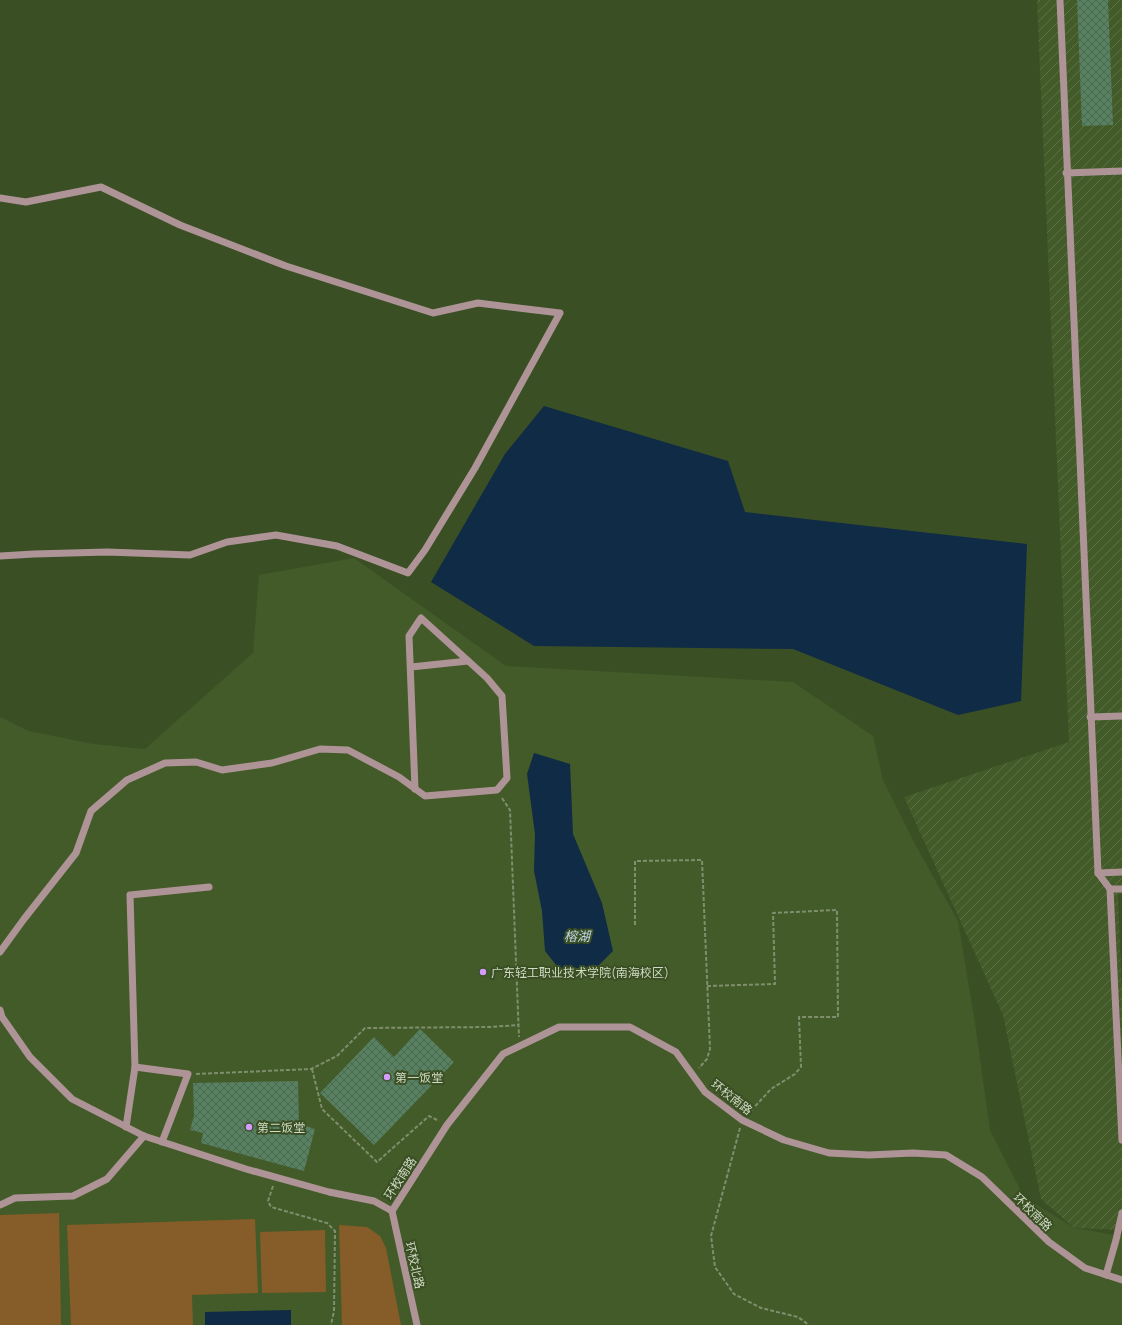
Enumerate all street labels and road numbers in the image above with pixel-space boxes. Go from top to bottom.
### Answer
street label: 环校南路 [708,1076,756,1118]
street label: 环校南路 [380,1153,420,1203]
street label: 环校南路 [1010,1189,1056,1235]
street label: 环校北路 [401,1240,429,1290]

